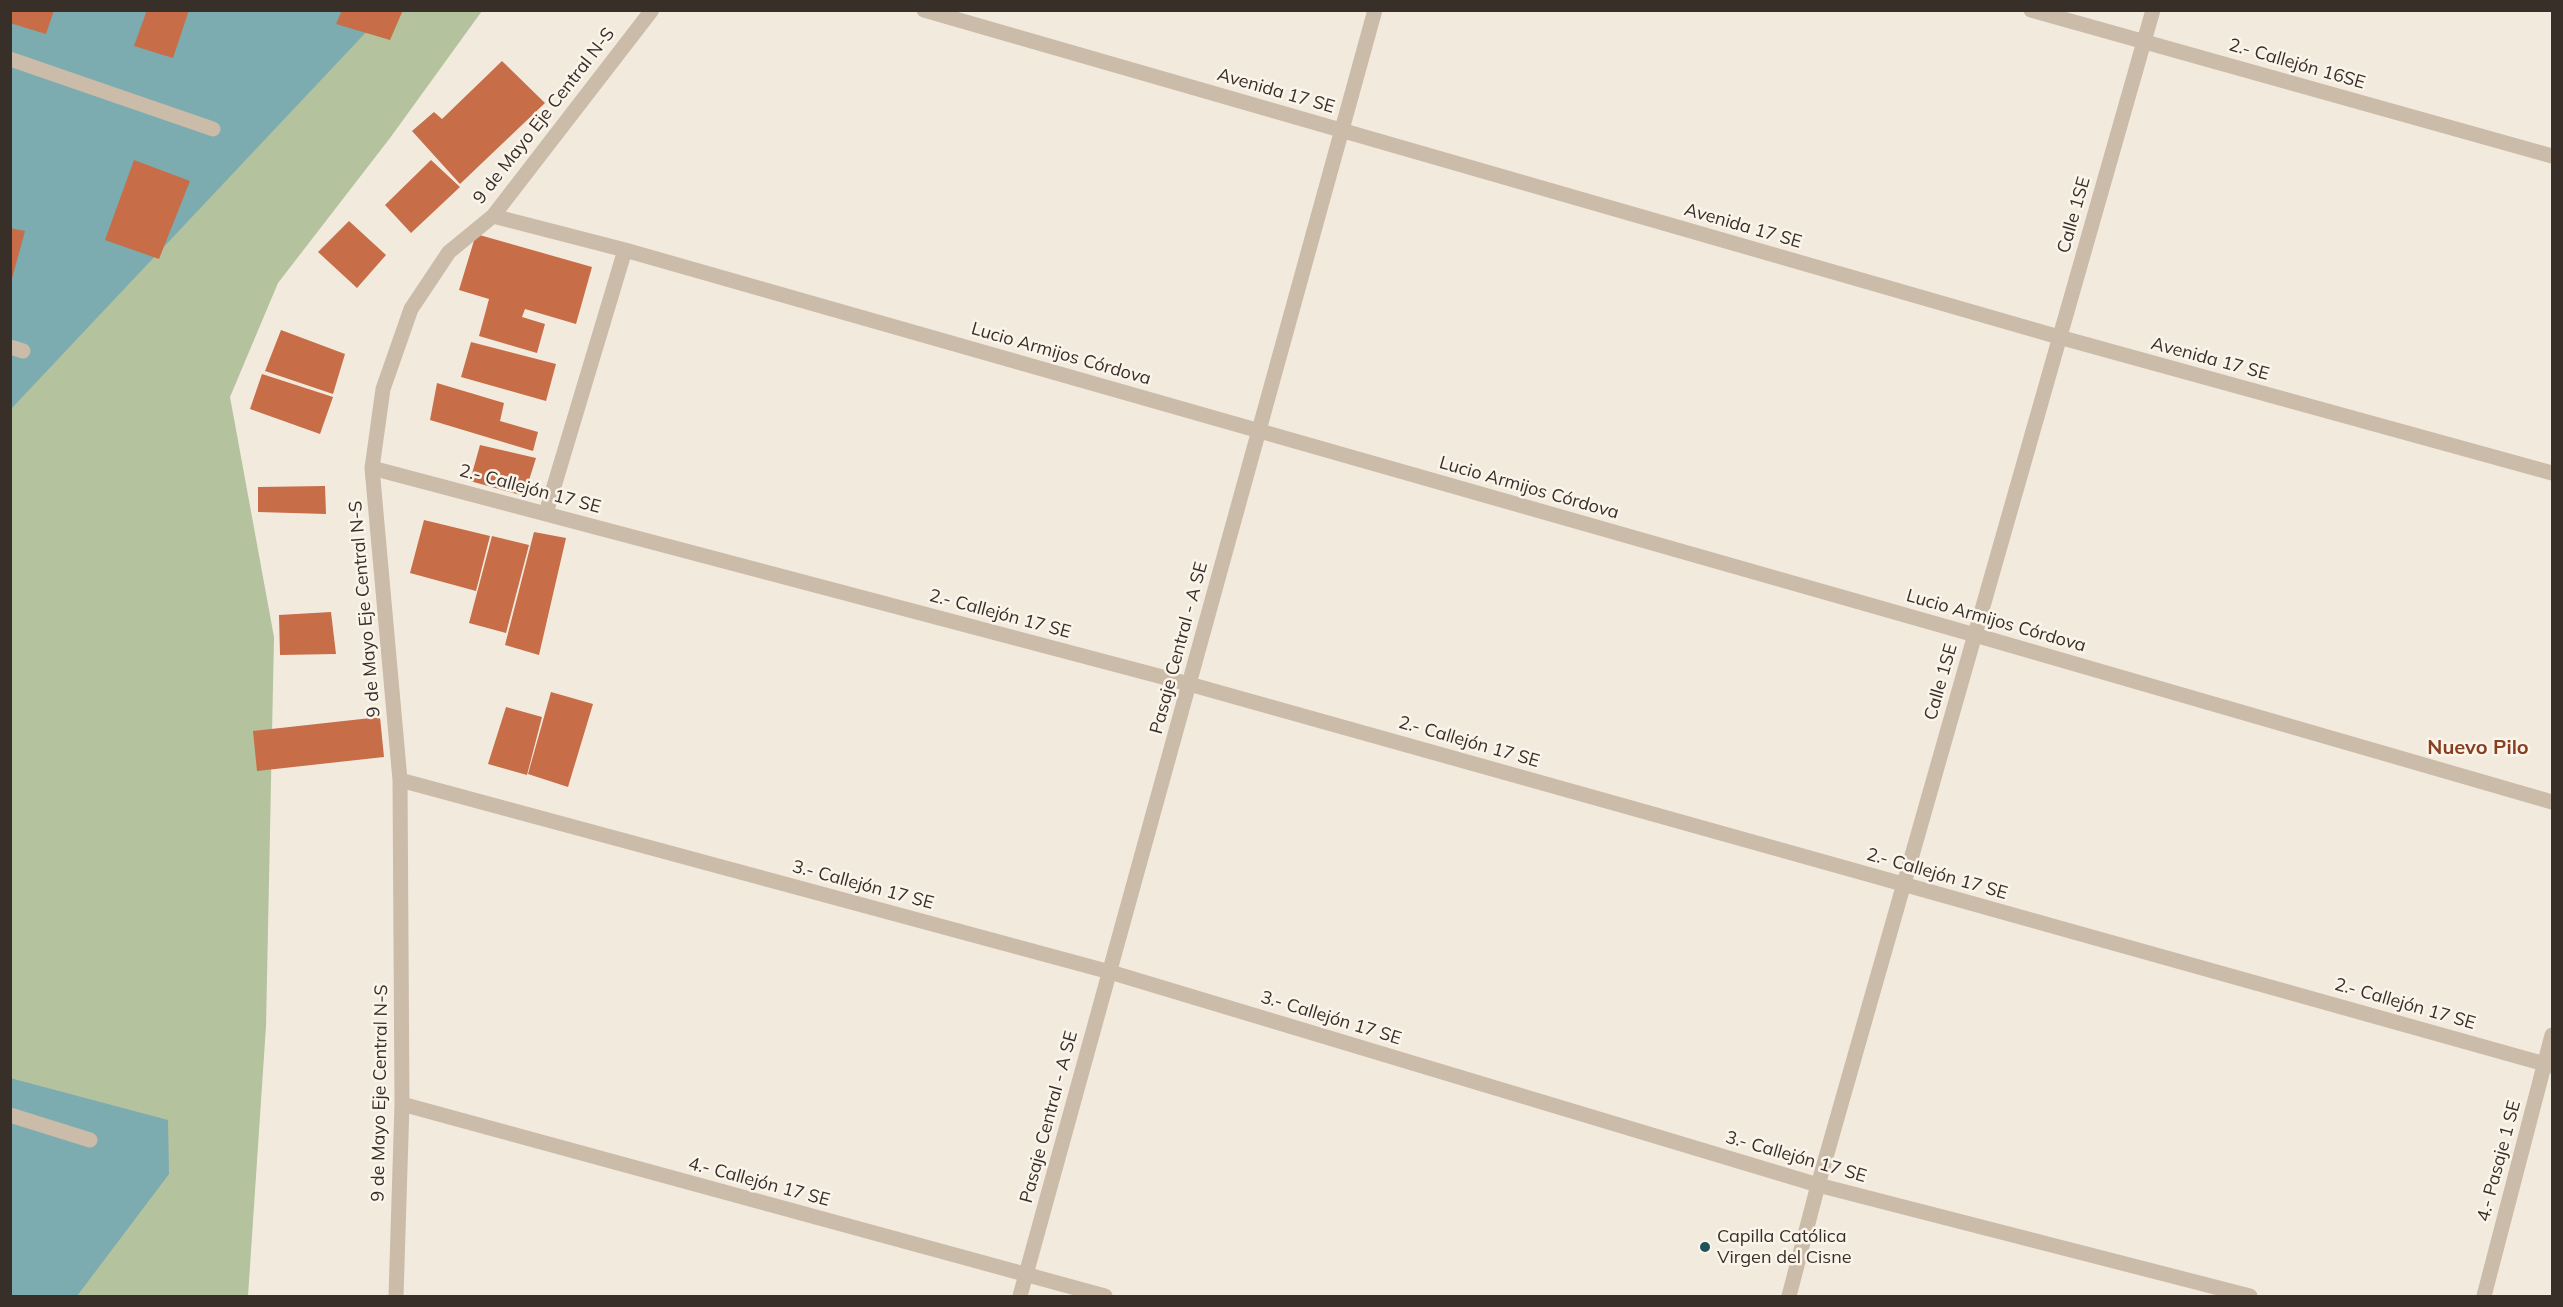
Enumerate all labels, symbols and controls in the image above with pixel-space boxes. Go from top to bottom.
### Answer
street label: 9 de Mayo Eje Central N-S [469,24,619,208]
street label: 2.- Callejón 16SE [2226,34,2368,94]
street label: Avenida 17 SE [1215,64,1337,118]
street label: Calle 1SE [2053,174,2095,256]
street label: Avenida 17 SE [1682,199,1804,253]
street label: Lucio Armijos Córdova [969,318,1153,390]
street label: Avenida 17 SE [2149,333,2271,385]
street label: Lucio Armijos Córdova [1437,452,1621,524]
street label: 2.- Callejón 17 SE [457,460,603,518]
street label: 9 de Mayo Eje Central N-S [345,500,385,718]
street label: Pasaje Central - A SE [1146,560,1212,736]
street label: 2.- Callejón 17 SE [927,585,1073,643]
street label: Lucio Armijos Córdova [1904,585,2088,657]
street label: Calle 1SE [1920,641,1962,723]
street label: 2.- Callejón 17 SE [1396,712,1542,772]
district label: Nuevo Pilo [2427,736,2529,760]
street label: 2.- Callejón 17 SE [1864,844,2010,904]
street label: 3.- Callejón 17 SE [790,856,936,914]
street label: 2.- Callejón 17 SE [2332,974,2478,1034]
street label: 9 de Mayo Eje Central N-S [367,984,393,1202]
street label: 3.- Callejón 17 SE [1258,986,1404,1050]
street label: Pasaje Central - A SE [1016,1029,1082,1205]
street label: 4.- Pasaje 1 SE [2472,1098,2526,1224]
street label: 3.- Callejón 17 SE [1723,1127,1869,1187]
street label: 4.- Callejón 17 SE [686,1153,832,1211]
place label: Capilla Católica Virgen del Cisne [1717,1226,1852,1268]
marker: Capilla Católica Virgen del Cisne [1698,1240,1712,1254]

